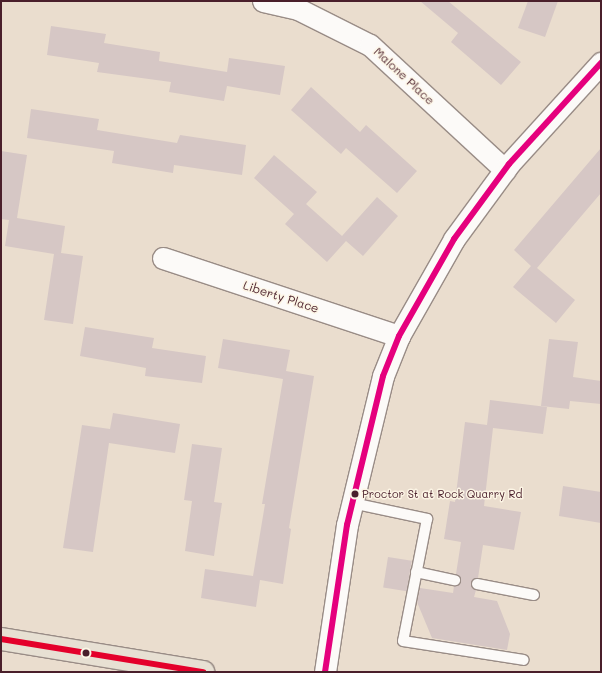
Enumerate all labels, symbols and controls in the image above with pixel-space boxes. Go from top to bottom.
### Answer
street label: Malone Place [371,44,437,108]
street label: Liberty Place [241,278,321,316]
place label: Proctor St at Rock Quarry Rd [362,487,523,501]
marker: Proctor St at Rock Quarry Rd [350,489,360,499]
unlabelled marker [81,648,91,658]

